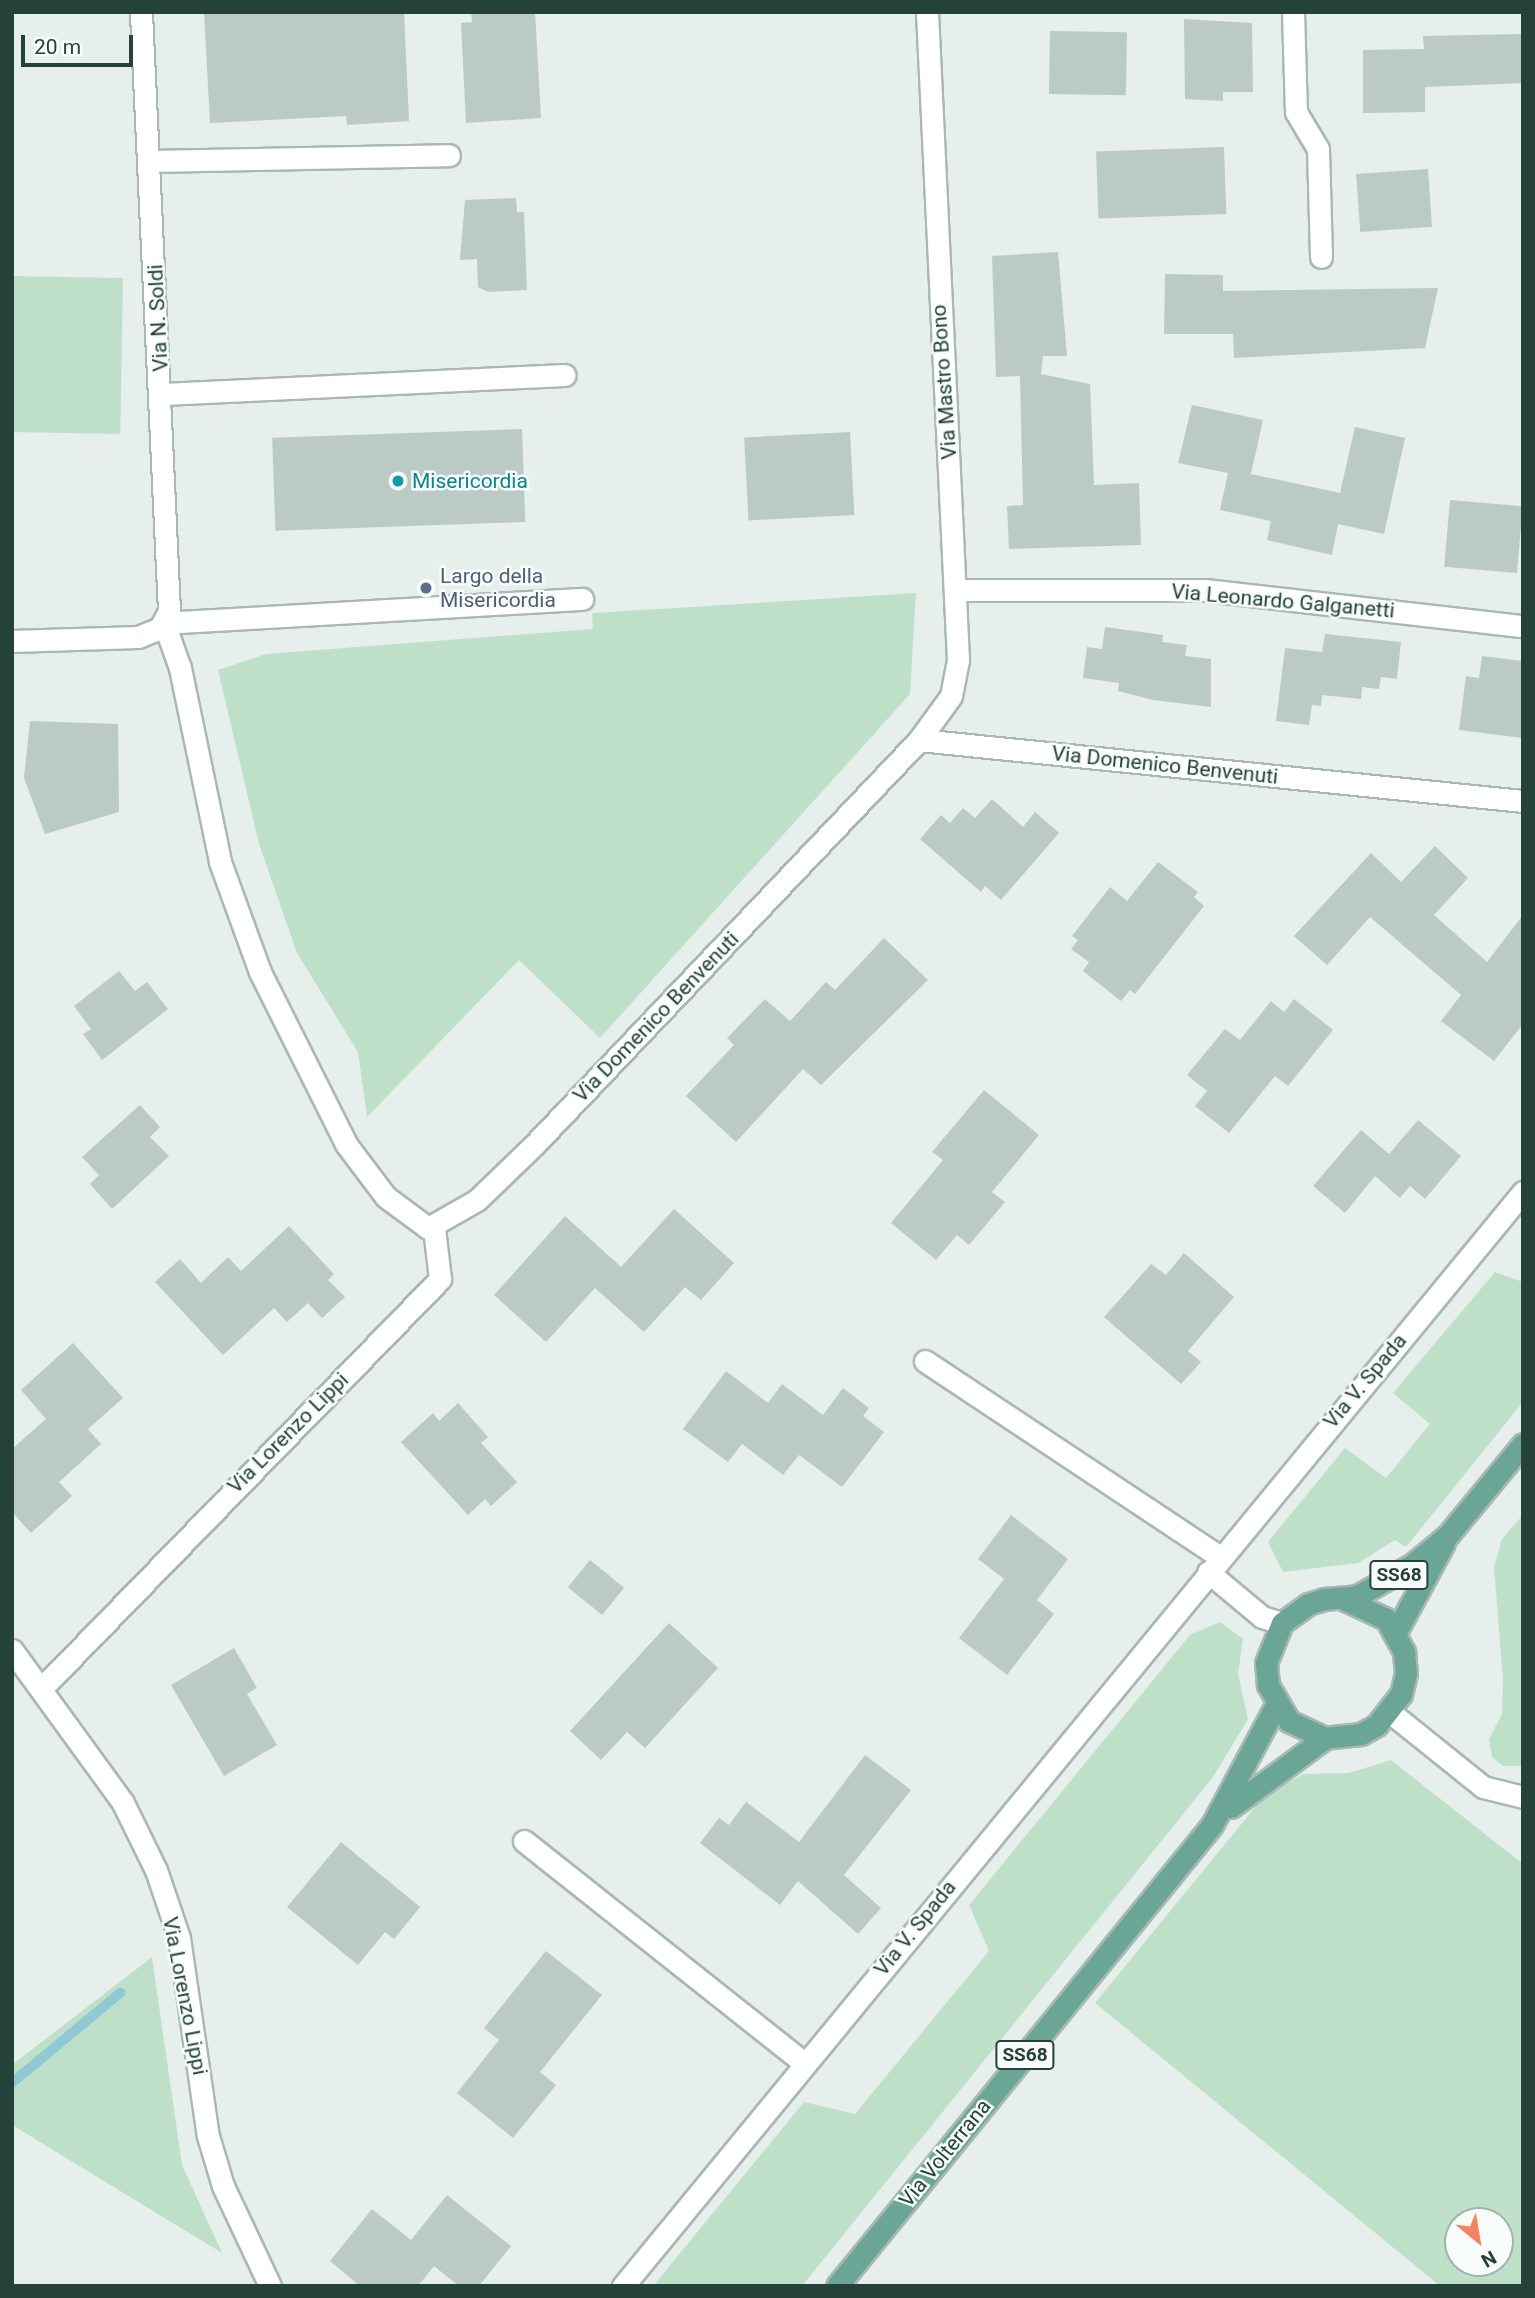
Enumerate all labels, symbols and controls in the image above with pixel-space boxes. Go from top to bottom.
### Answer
scale bar [24,21,136,65]
text: 20 m [34,35,81,59]
street label: Via N. Soldi [143,264,173,372]
street label: Via Mastro Bono [926,304,962,460]
place label: Misericordia [412,468,528,494]
marker: Misericordia [390,473,406,489]
place label: Largo della Misericordia [440,563,556,613]
street label: Via Leonardo Galganetti [1170,579,1396,623]
marker: Largo della Misericordia [418,580,434,596]
street label: Via Domenico Benvenuti [1051,741,1279,789]
street label: Via Domenico Benvenuti [568,926,744,1108]
street label: Via V. Spada [1318,1329,1412,1433]
street label: Via Lorenzo Lippi [222,1367,354,1499]
road number: SS68 [1369,1560,1429,1590]
street label: Via V. Spada [869,1875,961,1981]
street label: Via Lorenzo Lippi [157,1915,213,2077]
road number: SS68 [995,2039,1055,2070]
street label: Via Volterrana [894,2094,996,2212]
north arrow [1444,2207,1514,2277]
text: N [1477,2246,1500,2272]

